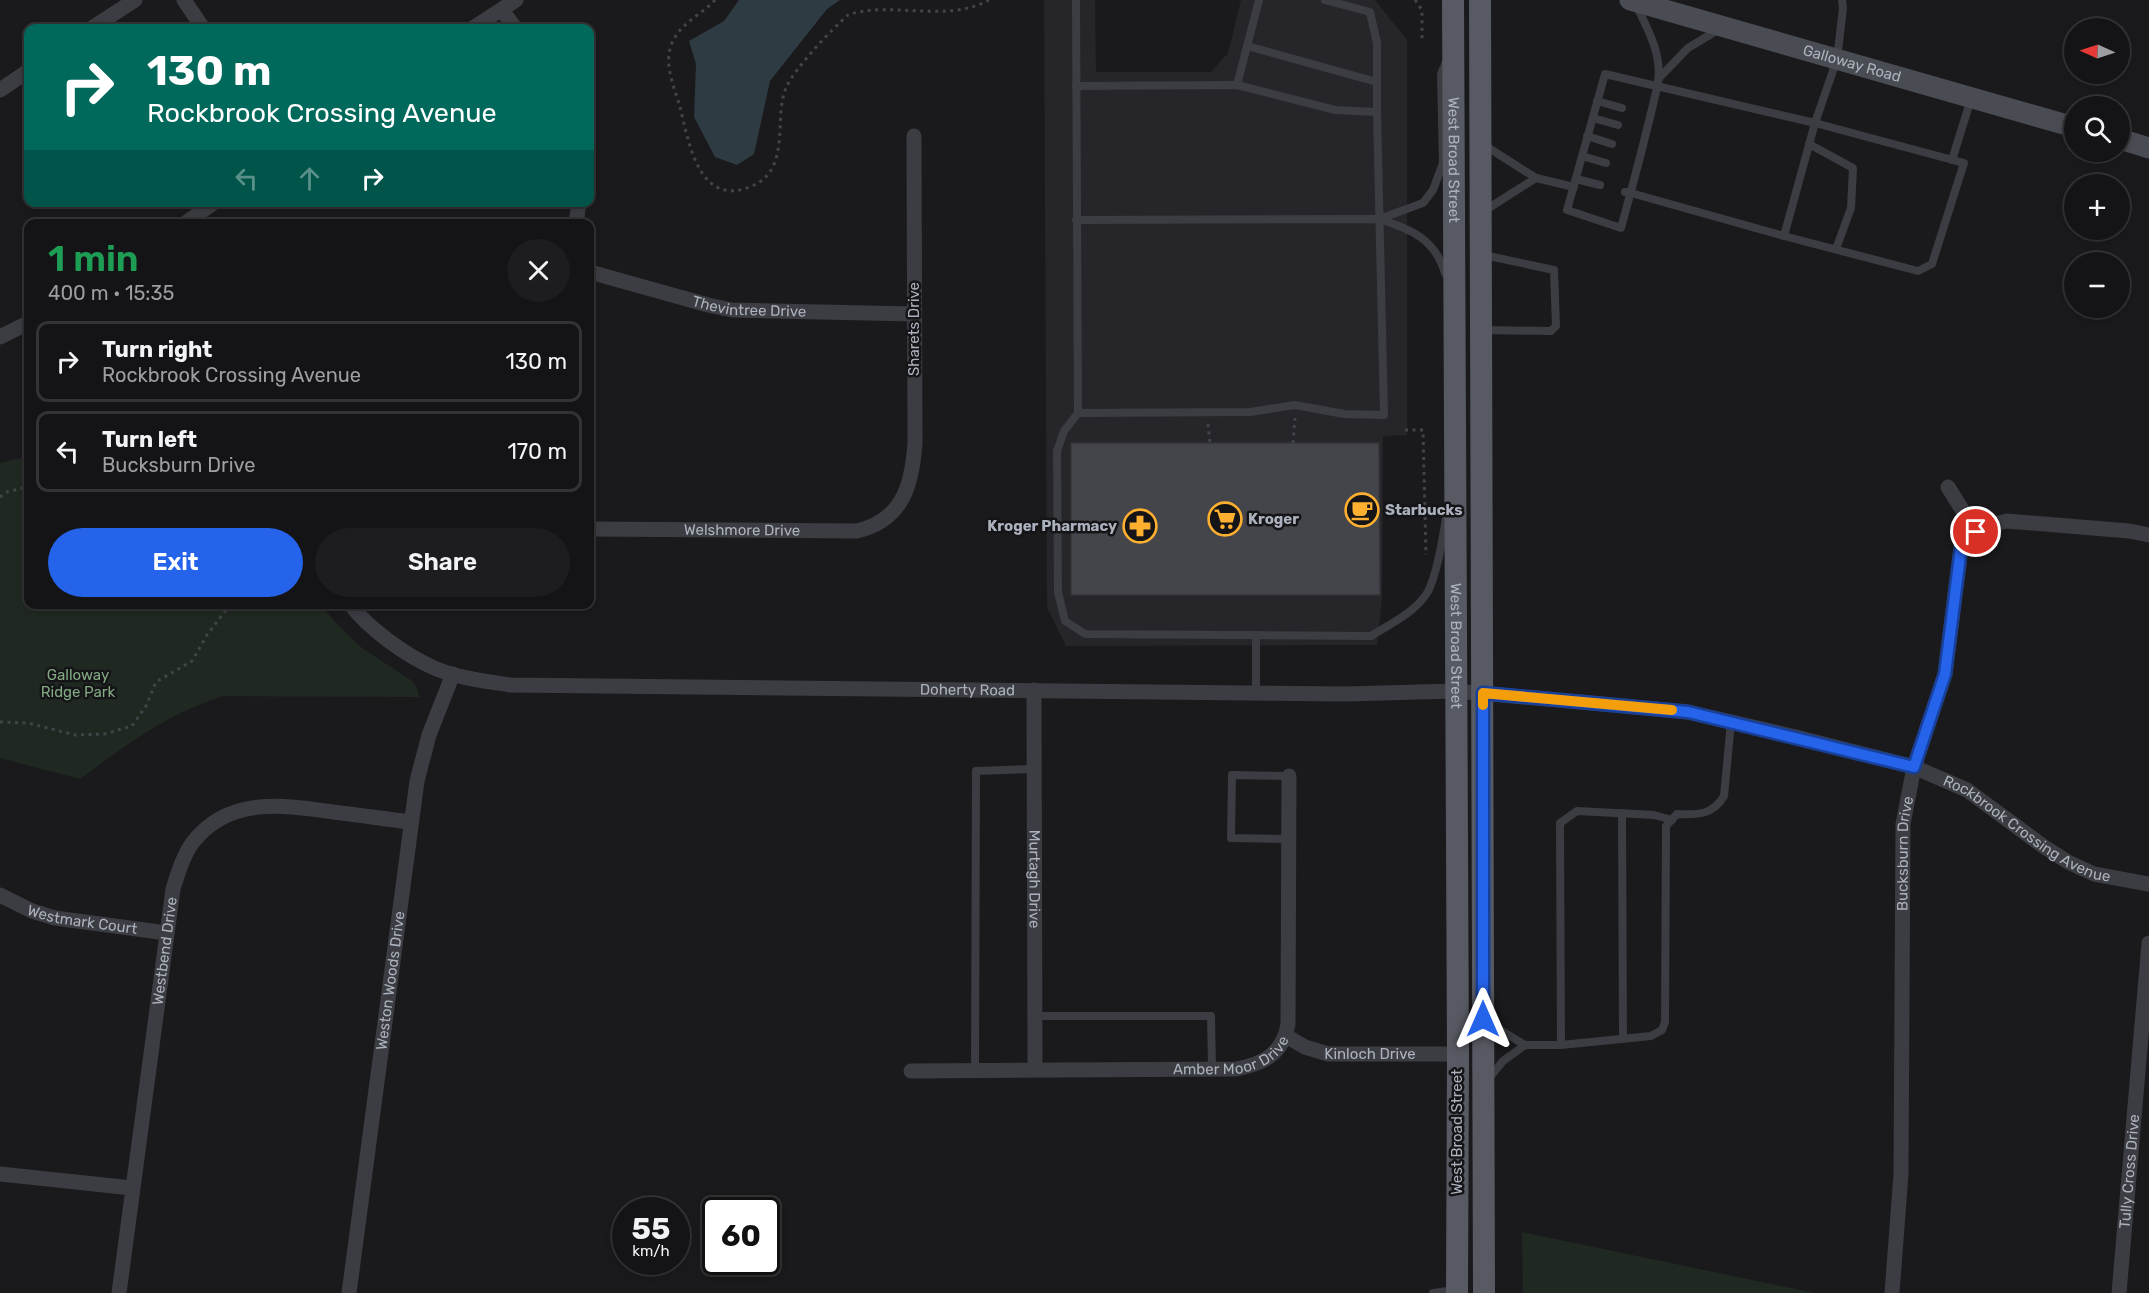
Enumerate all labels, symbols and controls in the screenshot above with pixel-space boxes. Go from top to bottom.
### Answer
north arrow [2064,18,2130,84]
map controls [2064,18,2130,318]
street label: Galloway Road [1801,41,1903,86]
text: 130 m [147,46,272,96]
icon: right [48,48,126,126]
button: search [2064,96,2130,162]
text: Rockbrook Crossing Avenue [147,97,497,129]
street label: West Broad Street [1444,97,1463,223]
icon: left [230,162,263,195]
icon: ahead [293,162,326,195]
icon: right [356,162,389,195]
button: + [2064,174,2130,240]
text: 1 min [48,237,139,280]
button: close [507,239,570,302]
button: − [2064,252,2130,318]
text: 400 m · 15:35 [48,281,174,305]
street label: Sharets Drive [905,282,923,376]
street label: Thevintree Drive [690,292,806,321]
text: Turn right [102,336,212,363]
icon: right [51,345,84,378]
text: 130 m [505,348,567,375]
text: Rockbrook Crossing Avenue [102,363,361,387]
text: Turn left [102,426,197,453]
icon: left [51,435,84,468]
text: 170 m [507,438,567,465]
text: Bucksburn Drive [102,453,255,477]
cafe icon: Starbucks [1344,492,1380,528]
supermarket icon: Kroger [1207,501,1243,537]
place label: Starbucks [1385,501,1462,519]
pin [1950,506,2001,557]
pharmacy icon: Kroger Pharmacy [1122,508,1158,544]
place label: Kroger [1248,510,1299,528]
icon: arrive [1959,515,1992,548]
place label: Kroger Pharmacy [987,517,1117,535]
street label: Welshmore Drive [684,521,800,540]
button: Exit [48,528,303,597]
button: Share [315,528,570,597]
street label: West Broad Street [1447,583,1465,709]
park label: Galloway Ridge Park [41,666,116,701]
street label: Doherty Road [920,680,1015,699]
street label: Rockbrook Crossing Avenue [1940,772,2112,886]
street label: Bucksburn Drive [1894,795,1917,911]
street label: Murtagh Drive [1025,830,1044,928]
street label: Westbend Drive [149,896,181,1006]
street label: Westmark Court [25,901,139,938]
street label: Weston Woods Drive [372,910,409,1051]
position arrow [1451,987,1515,1051]
street label: Amber Moor Drive [1173,1033,1293,1078]
street label: Kinloch Drive [1324,1045,1416,1063]
street label: West Broad Street [1448,1069,1466,1195]
street label: Tully Cross Drive [2116,1114,2143,1229]
speed limit sign: 60 [702,1197,780,1275]
text: 55 [632,1211,670,1247]
text: km/h [632,1242,670,1260]

